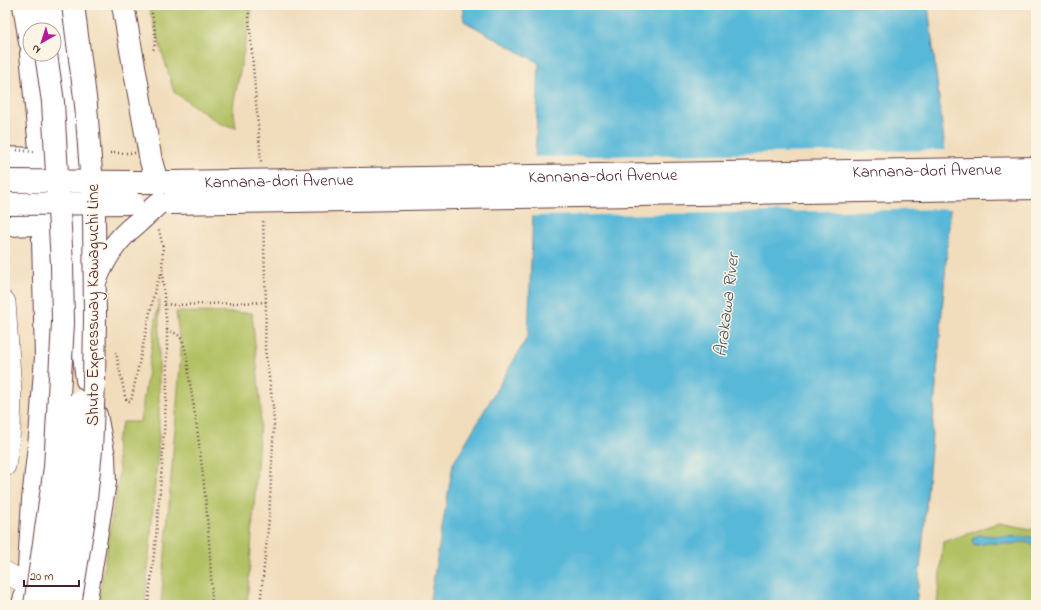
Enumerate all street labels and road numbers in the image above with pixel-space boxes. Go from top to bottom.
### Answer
street label: Kannana-dori Avenue [852,158,1002,185]
street label: Kannana-dori Avenue [528,163,678,190]
street label: Kannana-dori Avenue [204,168,354,195]
street label: Shuto Expressway Kawaguchi Line [81,184,108,426]

